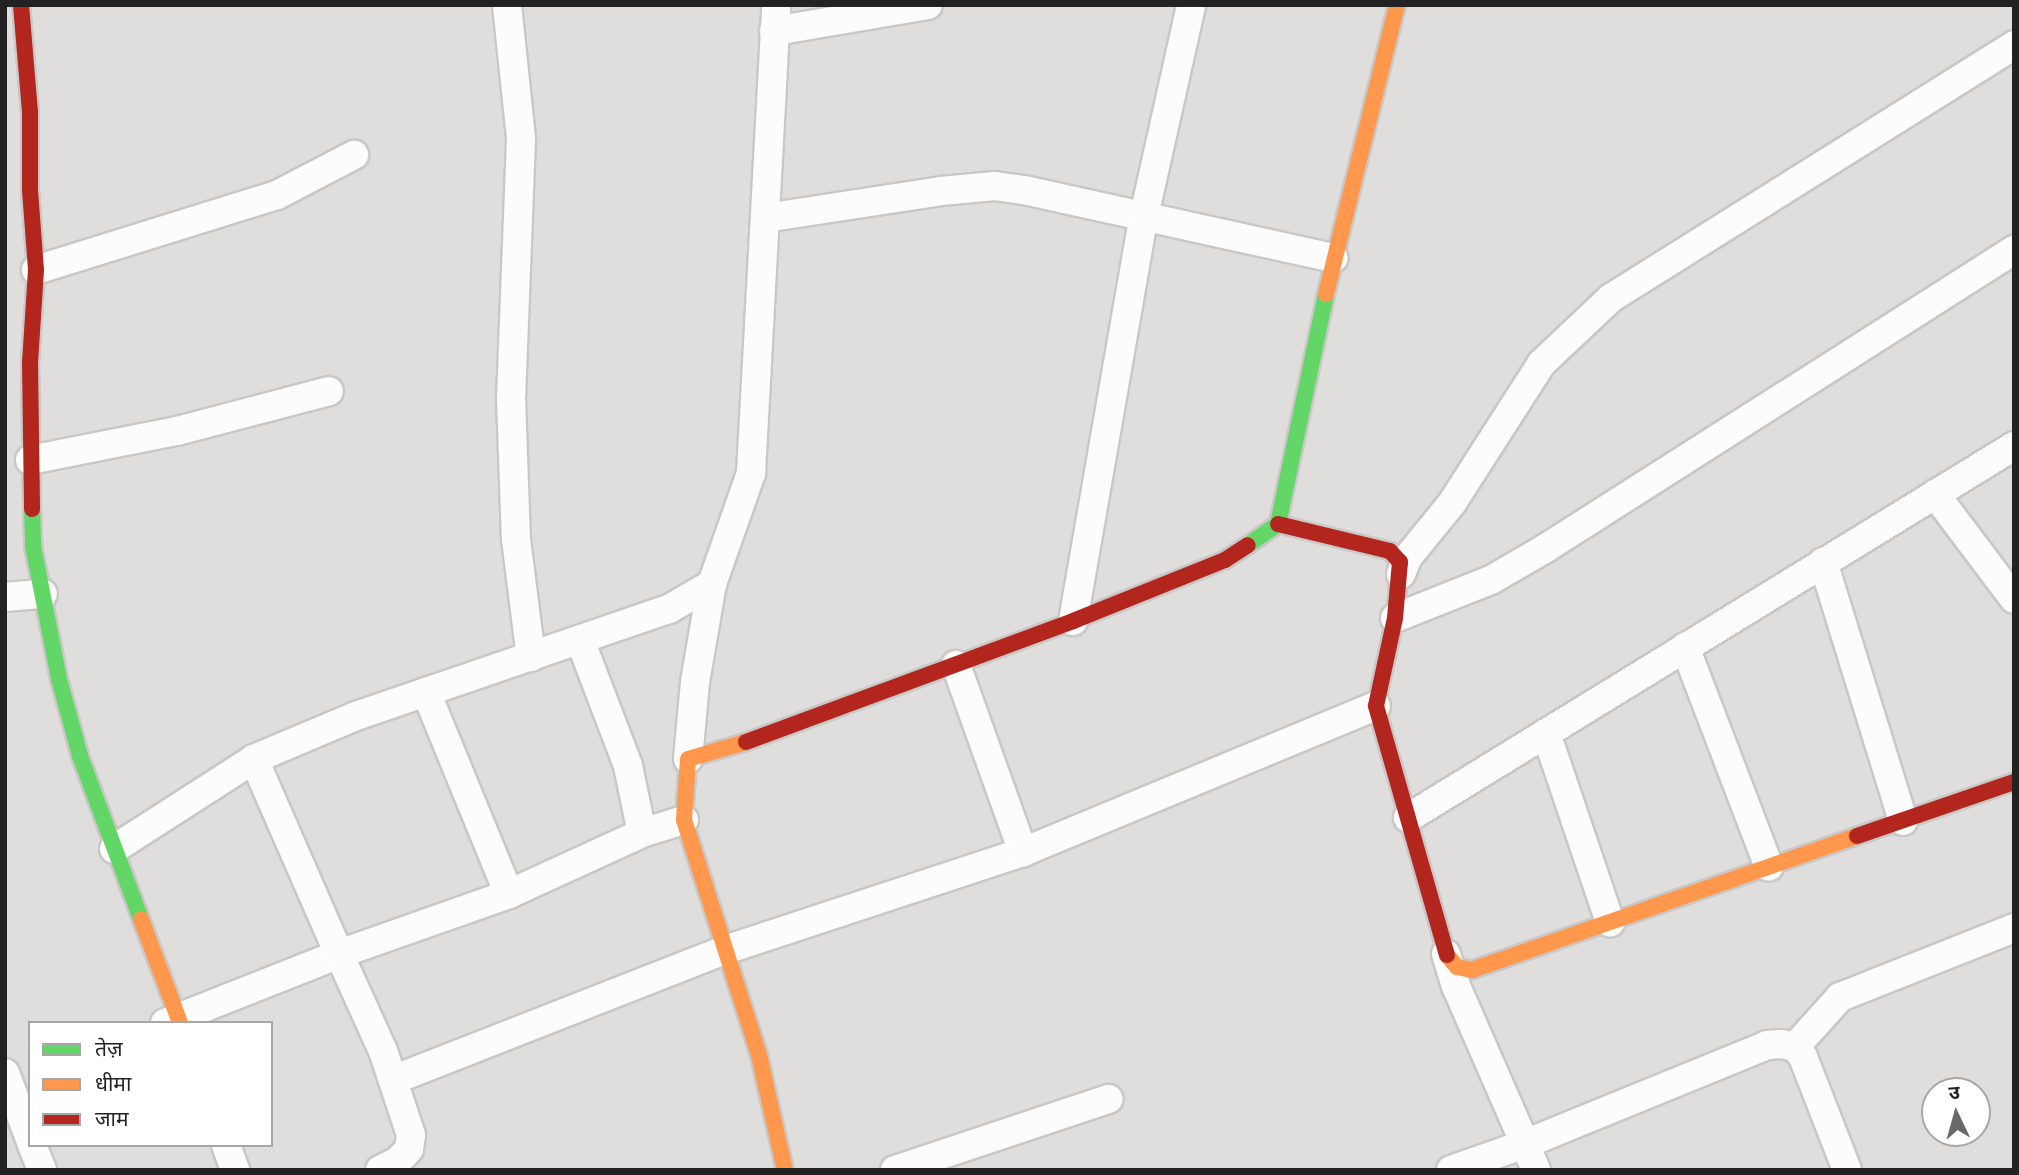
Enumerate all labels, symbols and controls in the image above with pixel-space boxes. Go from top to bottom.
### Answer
legend [28,1021,273,1147]
text: तेज़ [95,1035,123,1063]
text: धीमा [95,1070,131,1098]
north arrow [1921,1077,1991,1147]
text: उ [1948,1080,1961,1106]
text: जाम [95,1105,129,1133]

